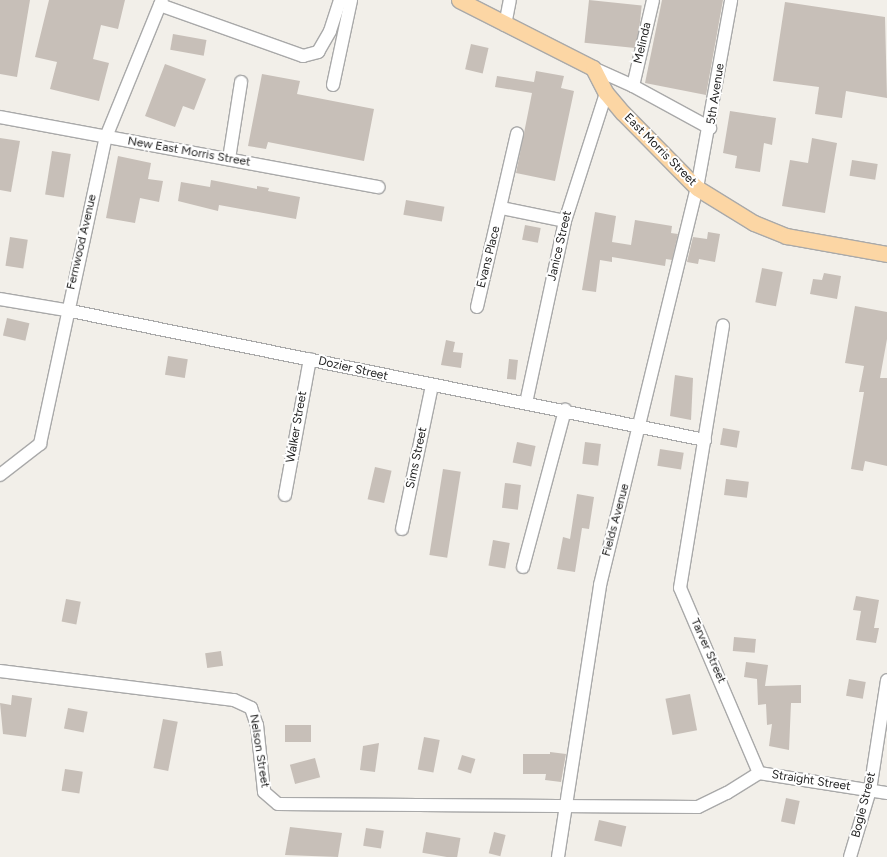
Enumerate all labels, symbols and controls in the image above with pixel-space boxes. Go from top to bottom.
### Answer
street label: Melinda [631,21,655,65]
street label: 5th Avenue [704,62,728,126]
street label: East Morris Street [621,111,699,189]
street label: New East Morris Street [126,134,252,170]
street label: Fernwood Avenue [64,193,100,291]
street label: Janice Street [545,210,575,282]
street label: Evans Place [474,225,504,289]
street label: Dozier Street [317,354,389,384]
street label: Walker Street [284,390,310,464]
street label: Sims Street [403,426,431,490]
street label: Fields Avenue [599,482,633,558]
street label: Tarver Street [687,616,729,686]
street label: Nelson Street [246,713,272,789]
street label: Straight Street [771,768,851,794]
street label: Bogle Street [849,771,879,839]

